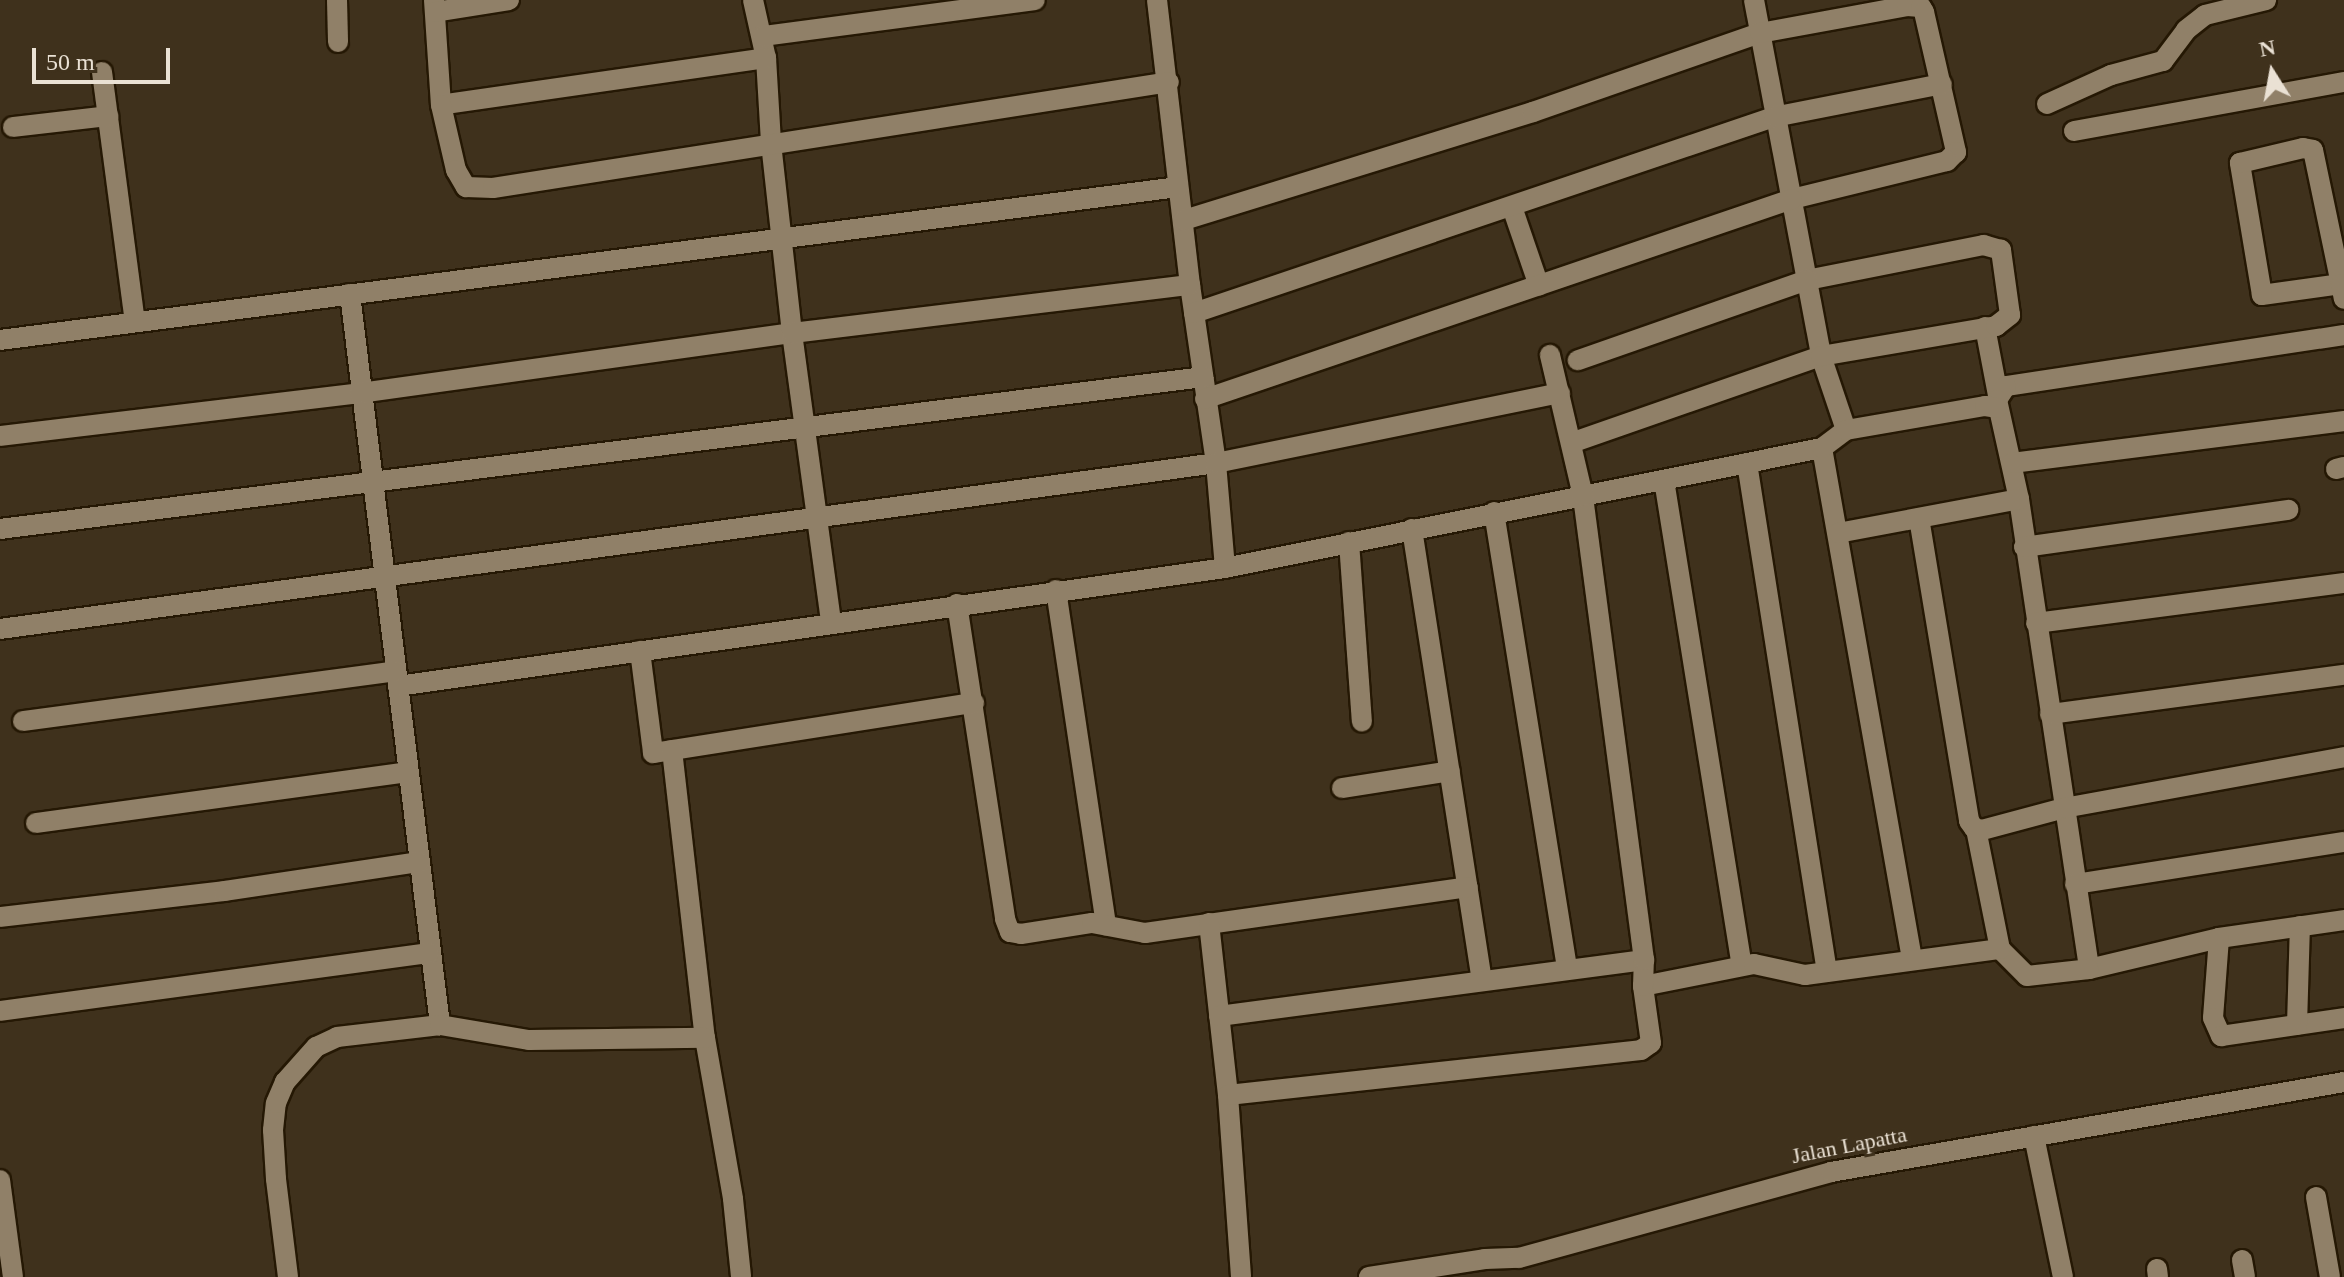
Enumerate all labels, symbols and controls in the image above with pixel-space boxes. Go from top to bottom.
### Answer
scale bar [36,32,174,82]
north arrow [2232,32,2312,112]
text: N [2257,34,2278,62]
text: 50 m [46,49,95,75]
street label: Jalan Lapatta [1789,1121,1909,1169]

